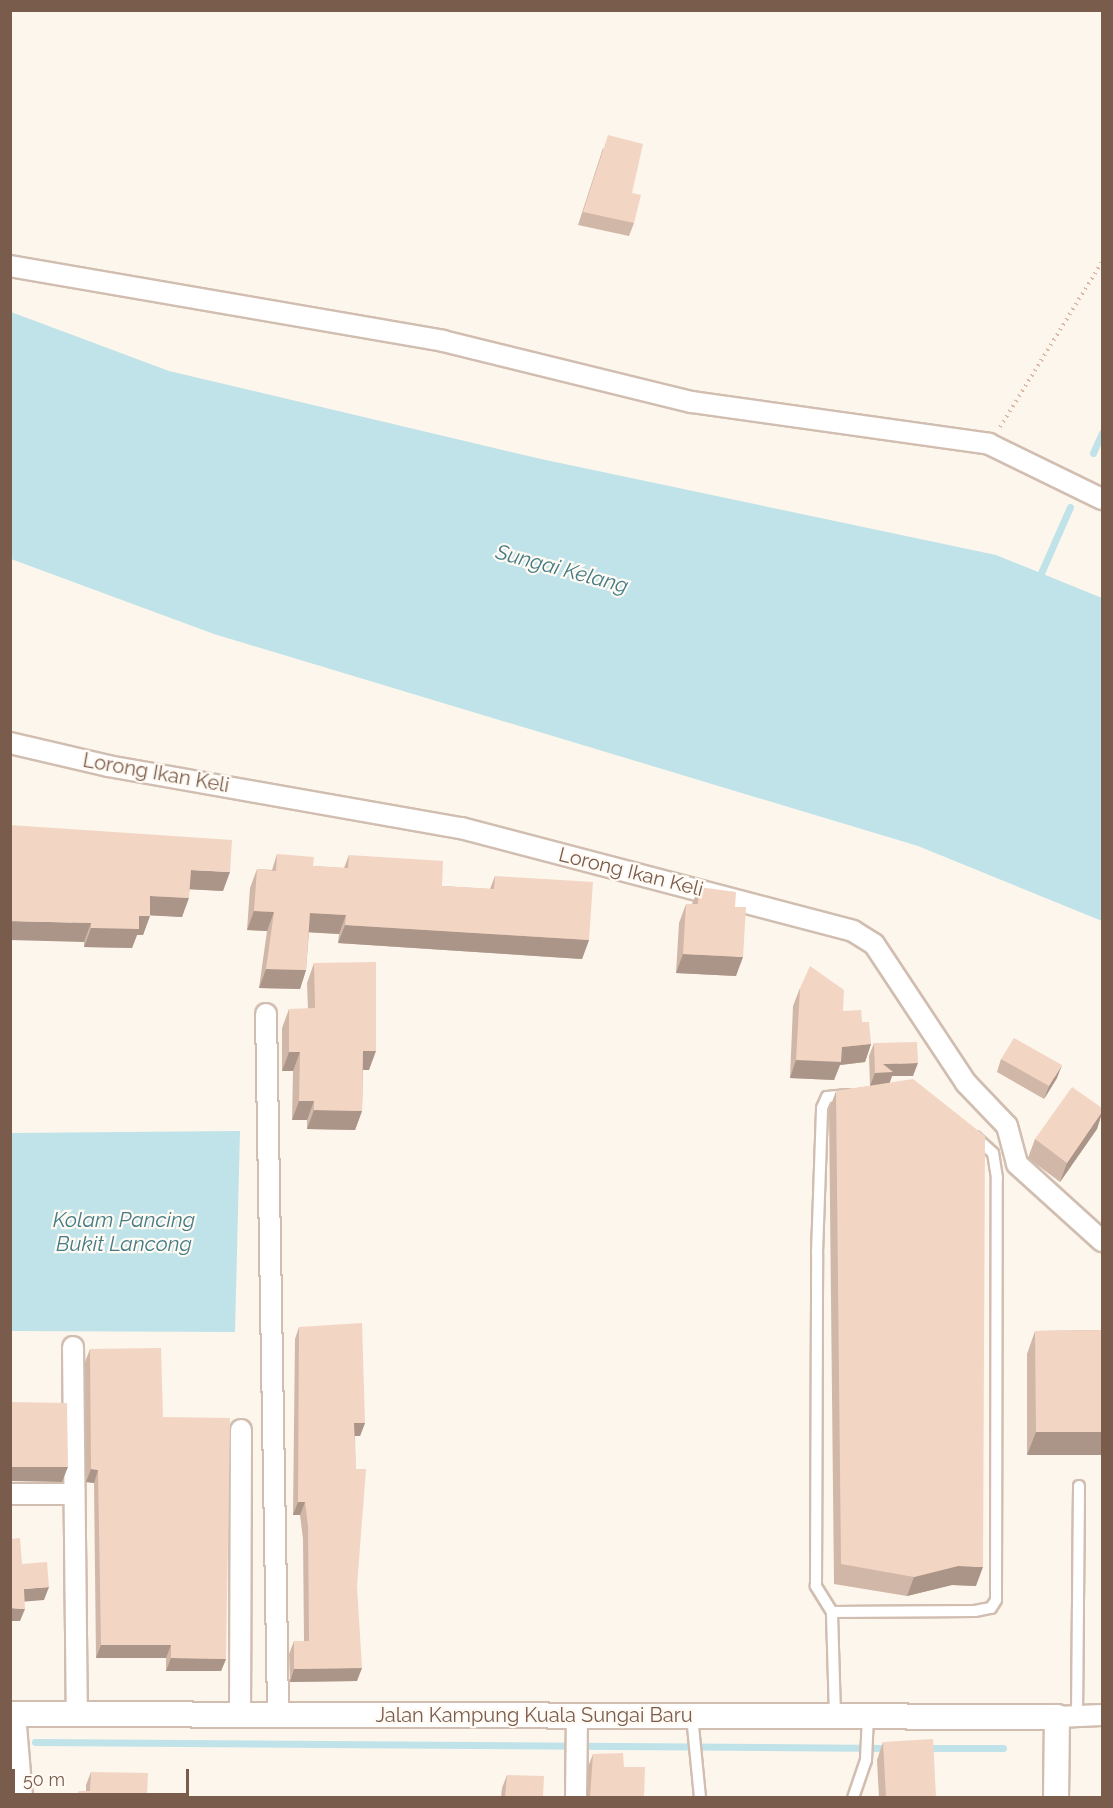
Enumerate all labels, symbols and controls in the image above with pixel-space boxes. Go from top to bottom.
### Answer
water label: Sungai Kelang [493,539,631,599]
street label: Lorong Ikan Keli [81,748,231,798]
street label: Lorong Ikan Keli [556,842,706,902]
water label: Kolam Pancing Bukit Lancong [53,1207,195,1257]
street label: Jalan Kampung Kuala Sungai Baru [375,1703,693,1727]
scale bar [15,1757,192,1795]
text: 50 m [23,1769,65,1790]

